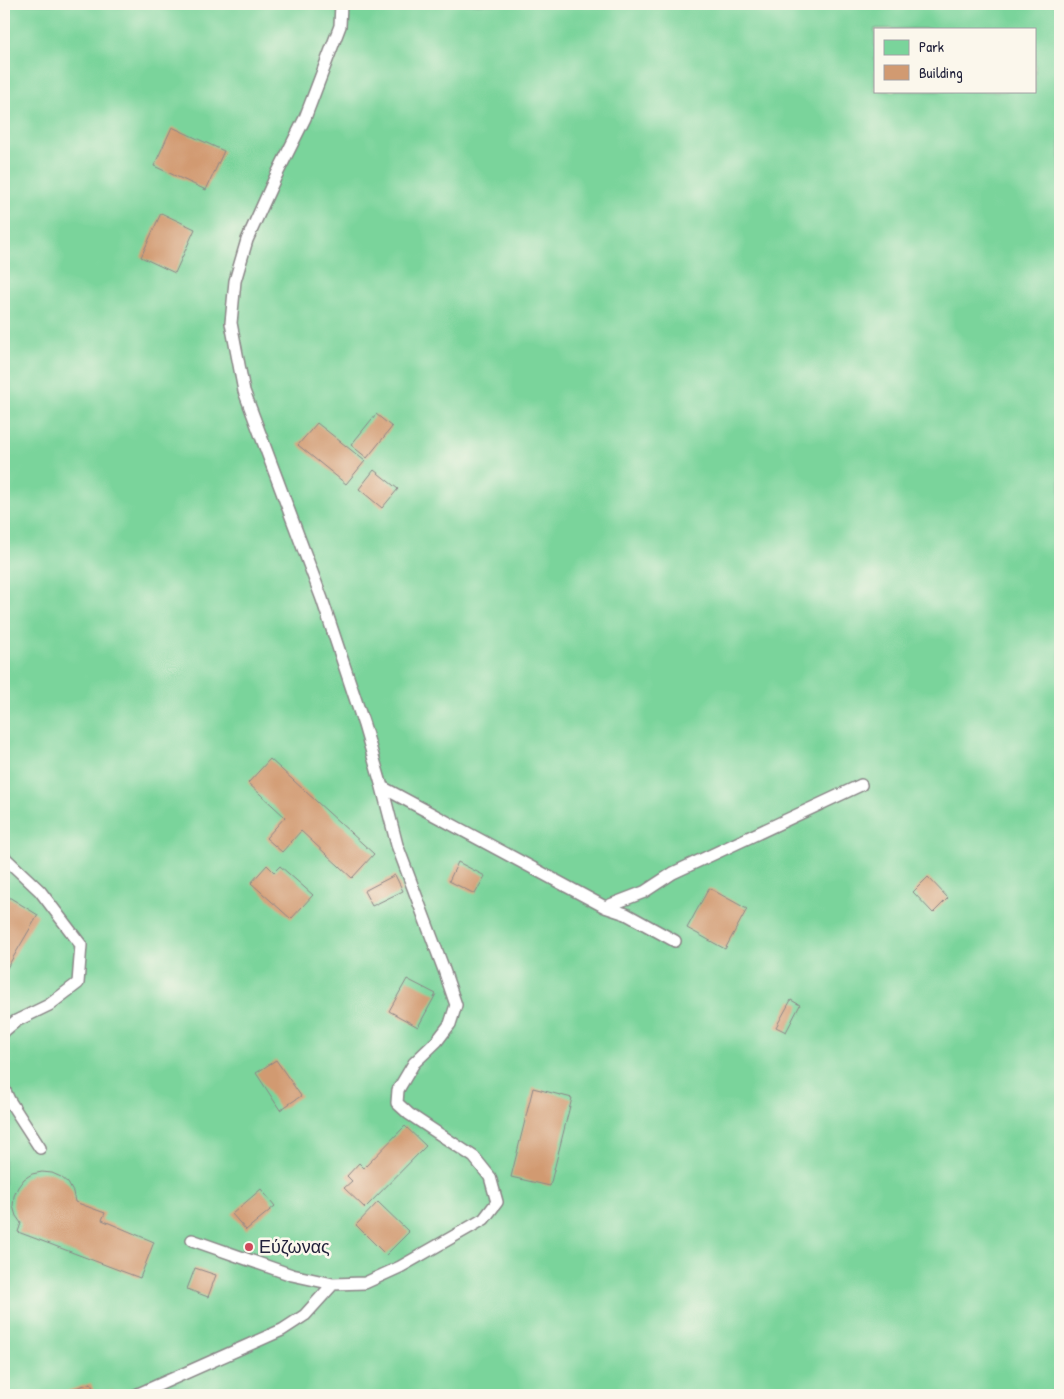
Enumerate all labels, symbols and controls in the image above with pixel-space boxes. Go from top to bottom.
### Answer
legend [874,28,1036,92]
text: Park [919,36,944,57]
text: Building [919,62,963,83]
place label: Εύζωνας [259,1234,330,1259]
marker: Εύζωνας [243,1241,255,1253]

